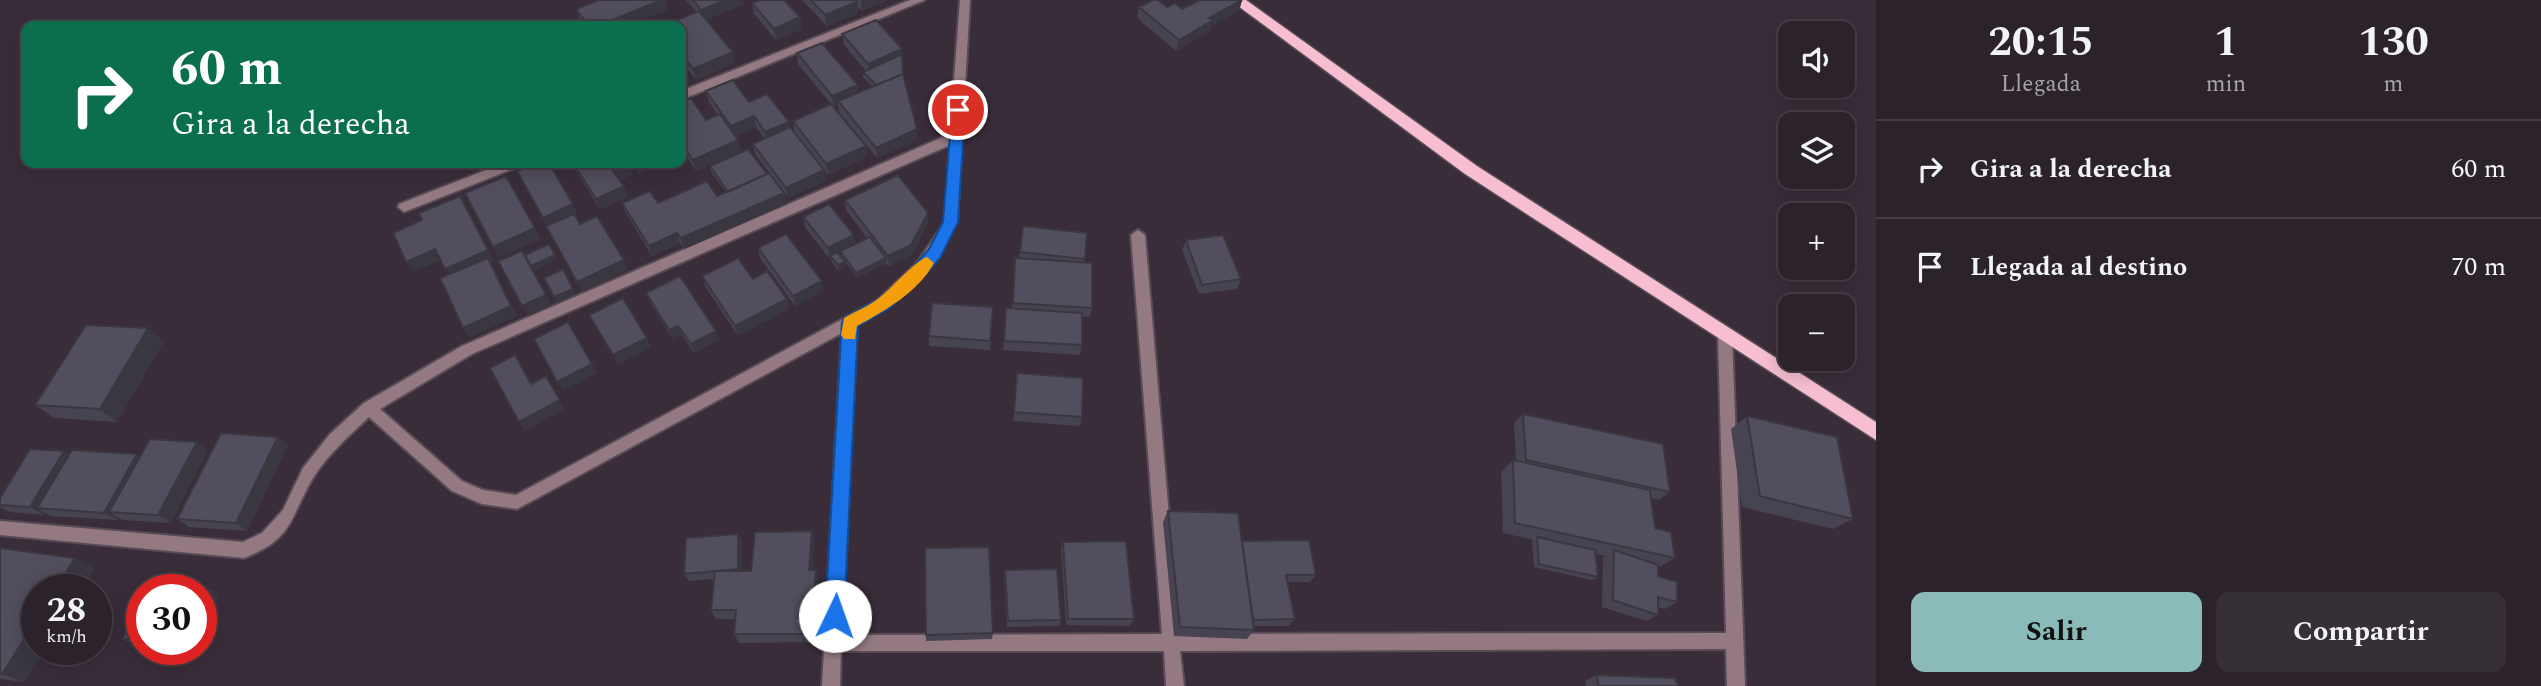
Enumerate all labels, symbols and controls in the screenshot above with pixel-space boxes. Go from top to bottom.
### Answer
text: 20:15 [1988,11,2094,74]
text: 1 [2214,11,2238,74]
text: 130 [2358,11,2429,74]
map controls [1778,21,1855,371]
button: sound [1778,21,1855,98]
text: 60 m [171,32,282,107]
icon: right [56,49,147,140]
text: Llegada [2001,67,2081,102]
text: min [2206,67,2246,102]
text: m [2384,67,2403,102]
pin [928,80,988,140]
icon: arrive [939,91,977,129]
text: Gira a la derecha [171,100,410,149]
button: layers [1778,112,1855,189]
text: Gira a la derecha [1970,149,2172,189]
text: 60 m [2451,149,2506,189]
icon: right [1911,150,1949,188]
button: + [1778,203,1855,280]
text: Llegada al destino [1970,247,2187,287]
text: 70 m [2451,247,2506,287]
icon: arrive [1911,248,1949,286]
button: − [1778,294,1855,371]
speed limit sign: 30 [126,574,217,665]
position arrow [798,579,872,653]
text: 28 [47,584,86,637]
button: Salir [1911,592,2202,672]
button: Compartir [2216,592,2506,672]
text: km/h [46,623,87,650]

